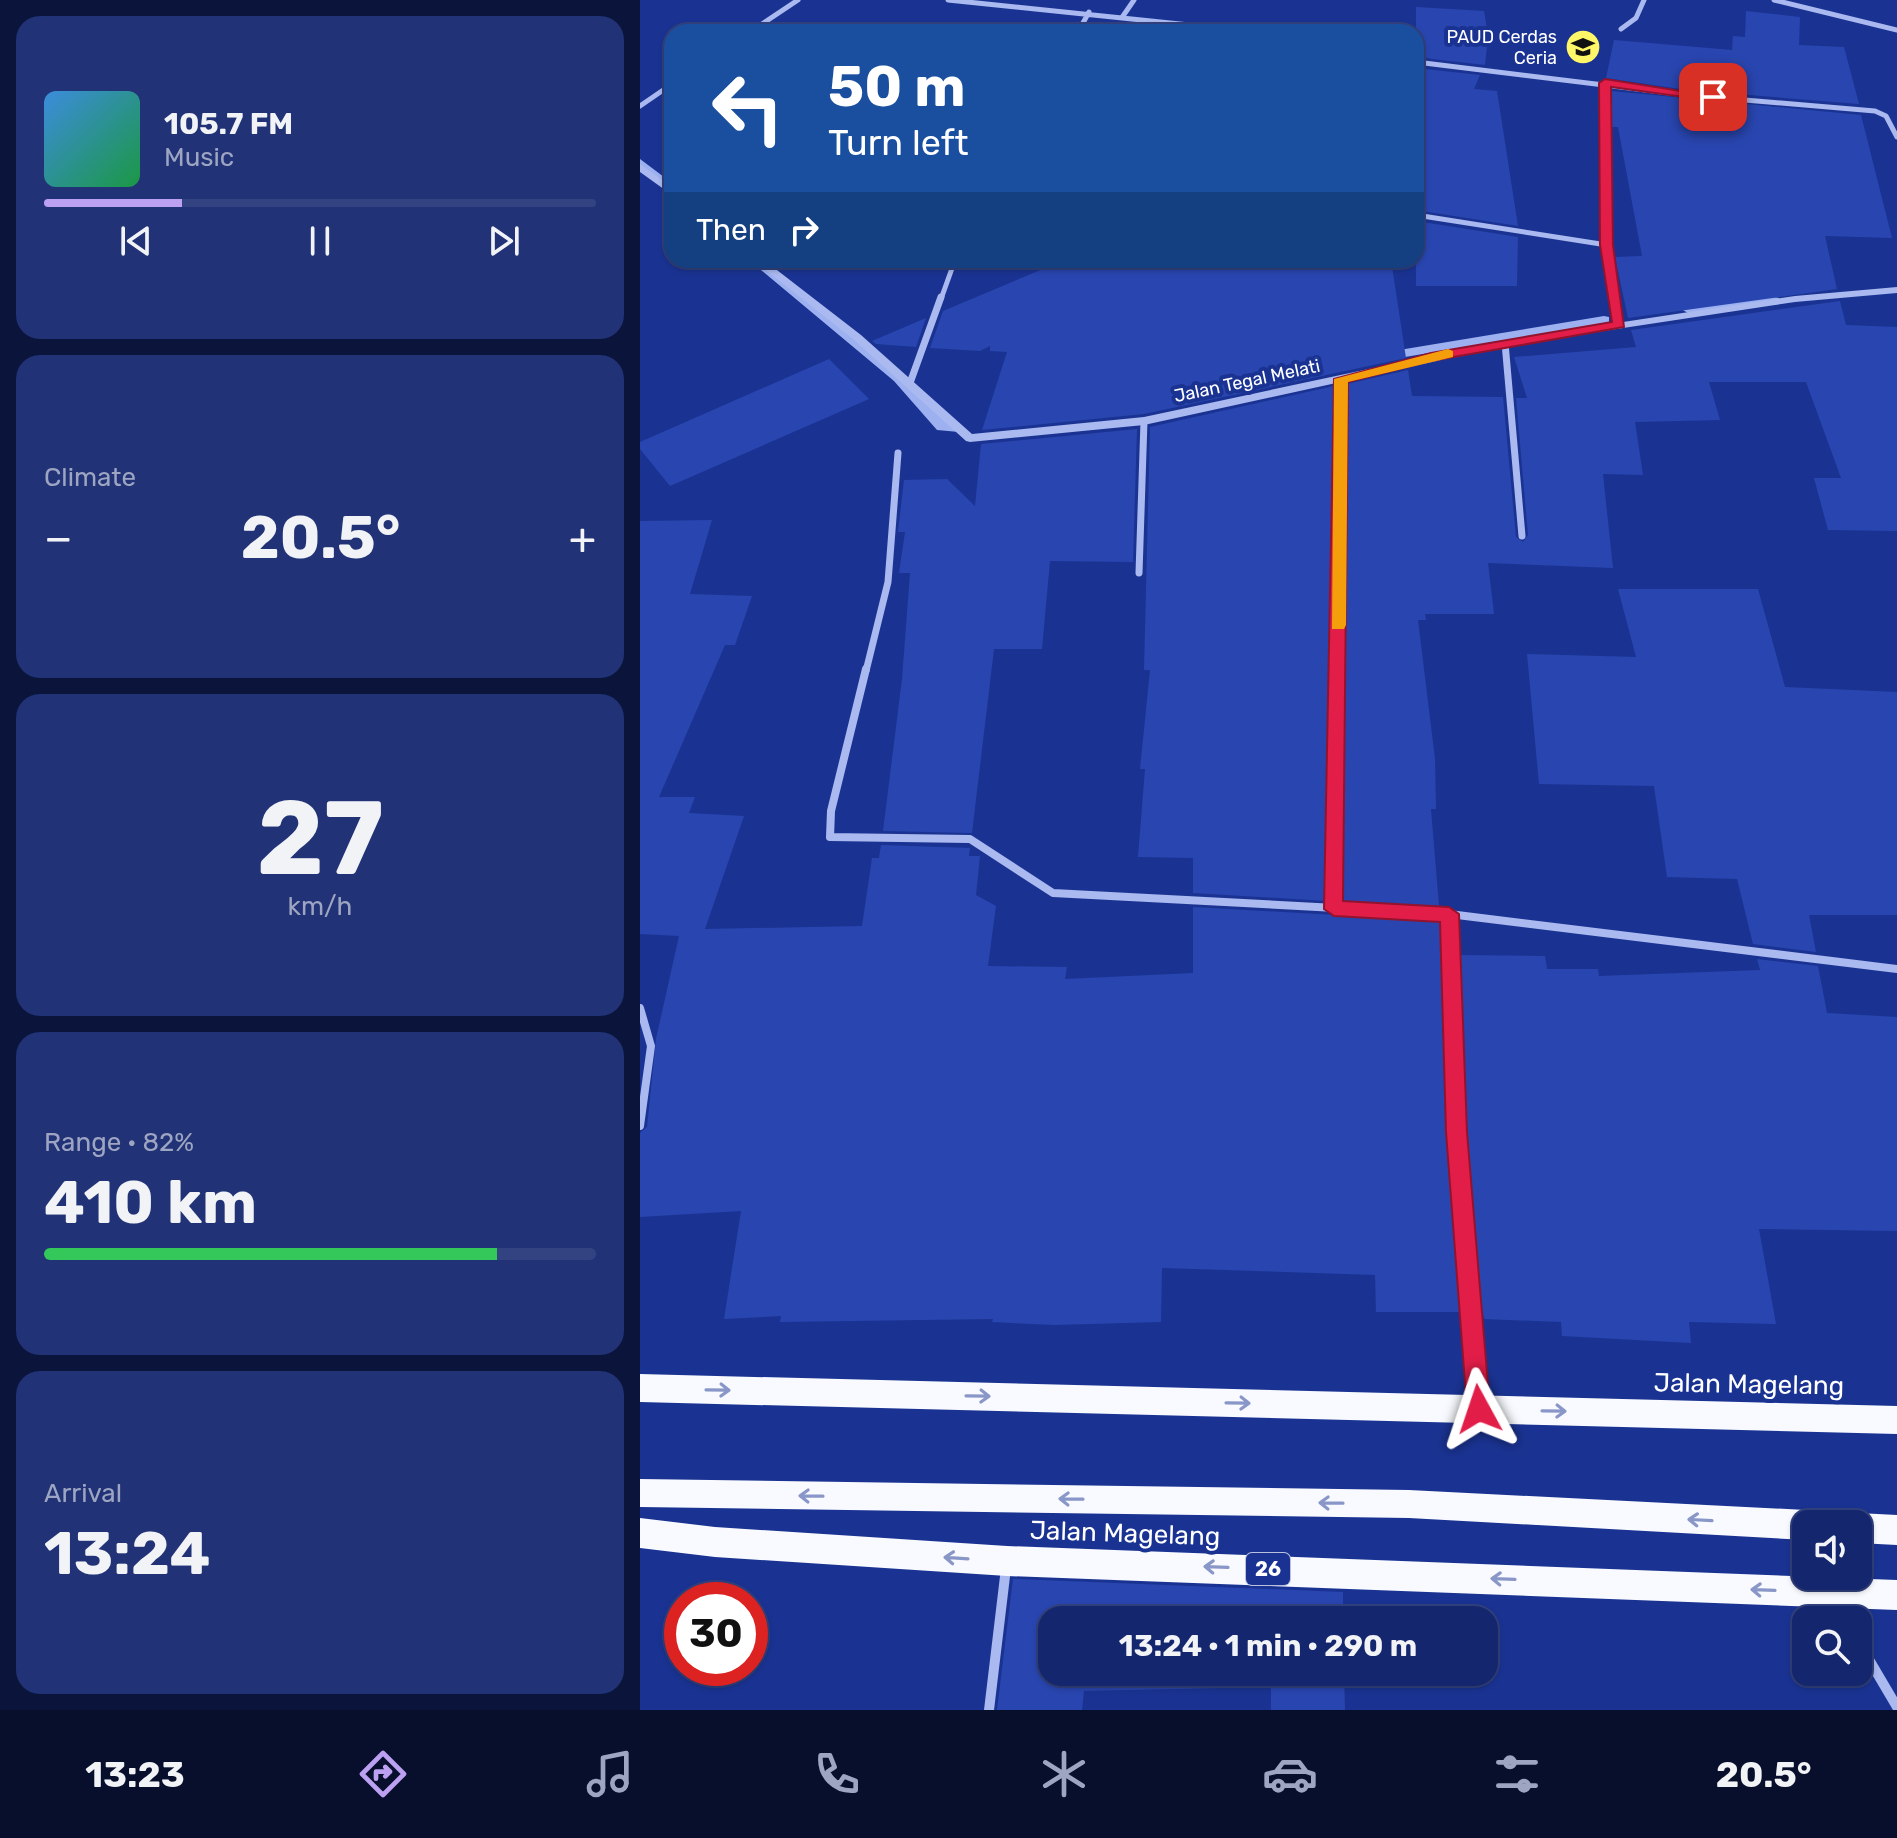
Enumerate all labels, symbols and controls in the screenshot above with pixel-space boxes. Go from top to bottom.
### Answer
place label: PAUD Cerdas Ceria [1446,26,1557,69]
school or university icon: PAUD Cerdas Ceria [1564,28,1602,66]
text: 50 m [828,54,965,120]
icon: left [696,56,800,160]
pin [1679,63,1747,131]
icon: arrive [1691,75,1735,119]
text: 105.7 FM [164,106,293,142]
text: Turn left [828,121,969,164]
text: Music [164,142,234,173]
icon: right [782,208,826,252]
text: Then [696,212,766,248]
icon: previous [114,219,158,263]
icon: pause [298,219,342,263]
icon: next [482,219,526,263]
street label: Jalan Tegal Melati [1172,355,1322,407]
text: Climate [44,462,136,493]
text: 20.5° [241,502,401,573]
text: − [44,512,73,564]
text: + [569,512,596,564]
text: 27 [256,777,384,900]
text: km/h [288,891,352,922]
text: Range · 82% [44,1127,194,1158]
text: 410 km [44,1167,257,1238]
position arrow [1437,1367,1521,1451]
street label: Jalan Magelang [1653,1367,1845,1402]
one-way arrow [704,1382,731,1397]
one-way arrow [964,1389,991,1404]
one-way arrow [1224,1395,1251,1411]
one-way arrow [1540,1404,1567,1419]
text: Arrival [44,1478,122,1509]
one-way arrow [798,1488,825,1503]
one-way arrow [1058,1492,1085,1507]
one-way arrow [1318,1495,1345,1511]
map controls [1792,1510,1872,1686]
button: sound [1792,1510,1872,1590]
one-way arrow [1687,1512,1714,1527]
street label: Jalan Magelang [1029,1515,1221,1552]
text: 13:24 [44,1518,211,1589]
one-way arrow [943,1550,970,1565]
road number: 26 [1246,1553,1290,1585]
one-way arrow [1203,1559,1230,1574]
one-way arrow [1490,1571,1517,1586]
speed limit sign: 30 [664,1582,768,1686]
one-way arrow [1750,1582,1777,1597]
button: search [1792,1606,1872,1686]
text: 13:24 · 1 min · 290 m [1119,1628,1417,1664]
icon: directions [355,1746,411,1802]
icon: music [582,1746,638,1802]
icon: phone [809,1746,865,1802]
icon: climate [1036,1746,1092,1802]
icon: car [1262,1746,1318,1802]
icon: filters [1489,1746,1545,1802]
text: 13:23 [85,1753,185,1796]
text: 20.5° [1716,1753,1812,1796]

